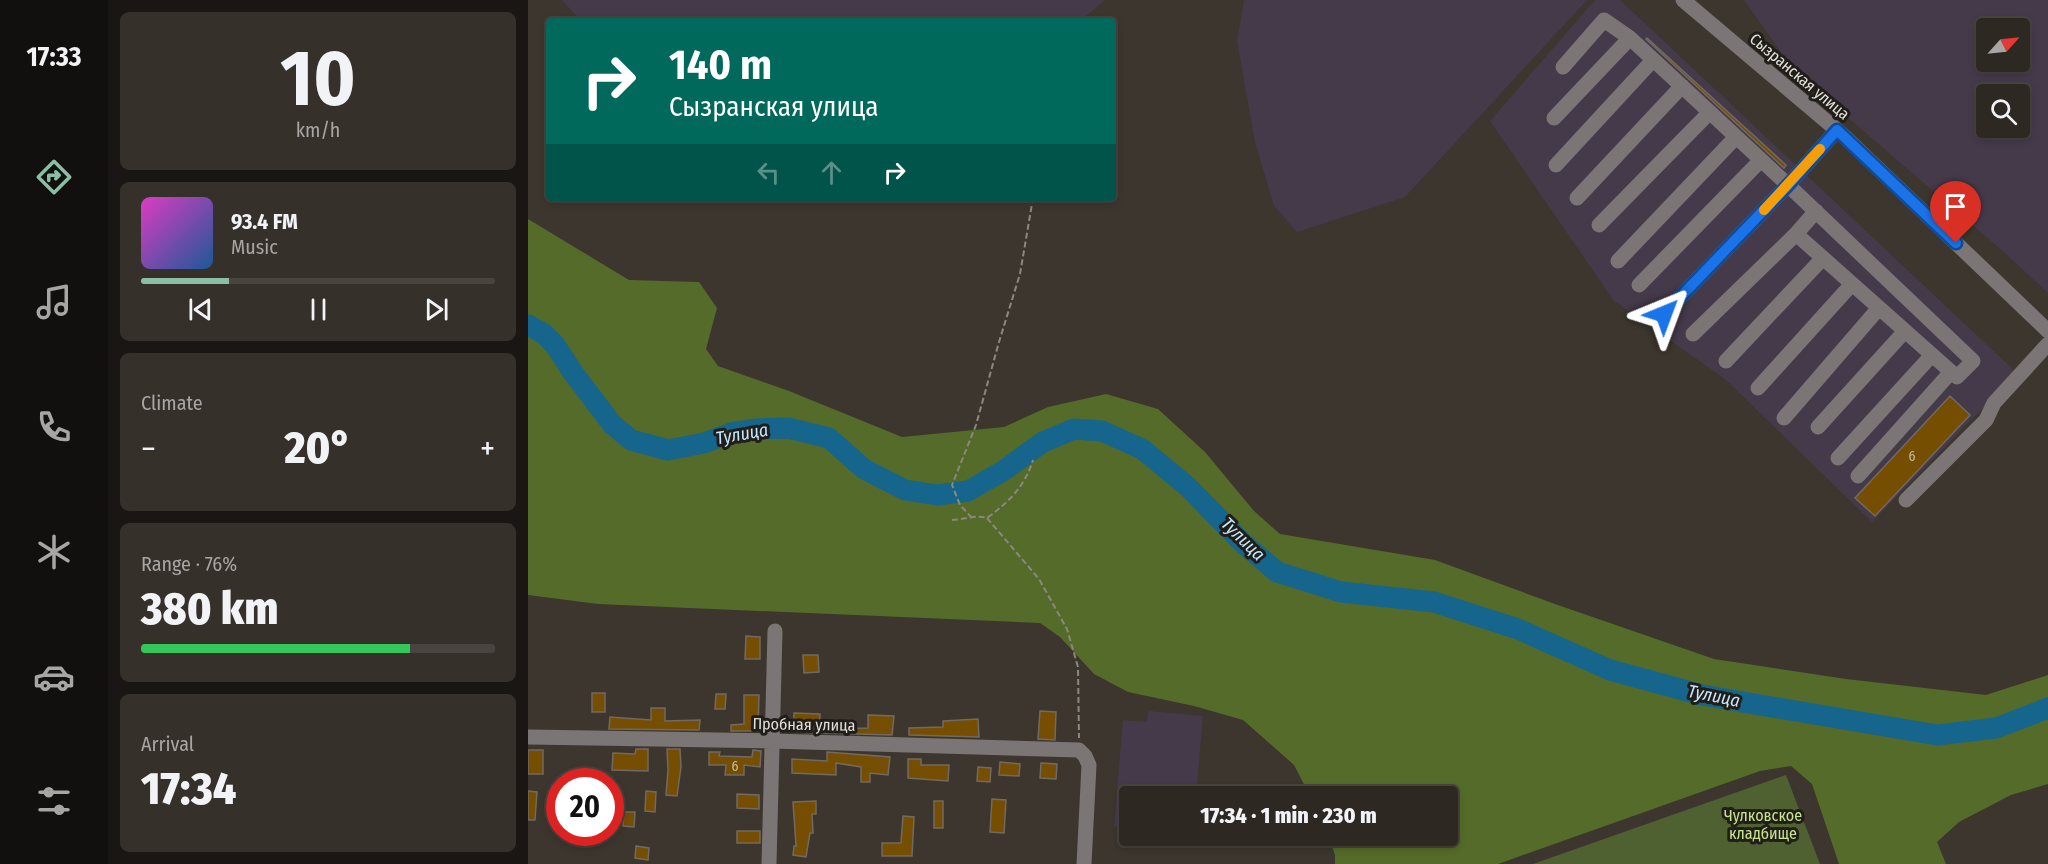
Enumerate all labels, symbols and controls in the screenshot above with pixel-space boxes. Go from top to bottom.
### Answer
north arrow [1976,18,2030,72]
map controls [1976,18,2030,138]
street label: Сызранская улица [1746,29,1853,124]
text: 10 [280,32,356,126]
text: 140 m [669,40,772,90]
text: 17:33 [26,41,82,73]
icon: right [570,42,648,120]
button: search [1976,84,2030,138]
text: Сызранская улица [669,91,878,123]
text: km/h [296,118,340,142]
icon: directions [33,156,75,198]
icon: left [752,156,785,189]
icon: ahead [815,156,848,189]
icon: right [878,156,911,189]
pin [1930,181,1981,243]
icon: arrive [1939,190,1972,223]
text: 93.4 FM [231,208,298,235]
text: Music [231,235,278,259]
icon: music [33,281,75,323]
position arrow [1632,282,1696,346]
icon: previous [184,293,217,326]
icon: pause [302,293,335,326]
icon: next [420,293,453,326]
text: Climate [141,391,203,415]
icon: phone [33,406,75,448]
water label: Тулица [714,419,770,449]
text: 20° [284,421,351,475]
text: − [141,429,156,469]
text: + [480,429,495,469]
house number: 6 [1909,448,1916,465]
water label: Тулица [1216,513,1270,565]
icon: climate [33,531,75,573]
text: Range · 76% [141,552,237,576]
text: 380 km [141,582,278,636]
icon: car [33,656,75,698]
water label: Тулица [1686,680,1742,712]
street label: Пробная улица [752,714,856,735]
text: Arrival [141,732,194,756]
house number: 6 [732,758,739,775]
text: 17:34 [141,762,236,816]
speed limit sign: 20 [546,768,624,846]
icon: filters [33,780,75,822]
text: 17:34 · 1 min · 230 m [1200,802,1377,829]
park label: Чулковское кладбище [1724,806,1802,843]

